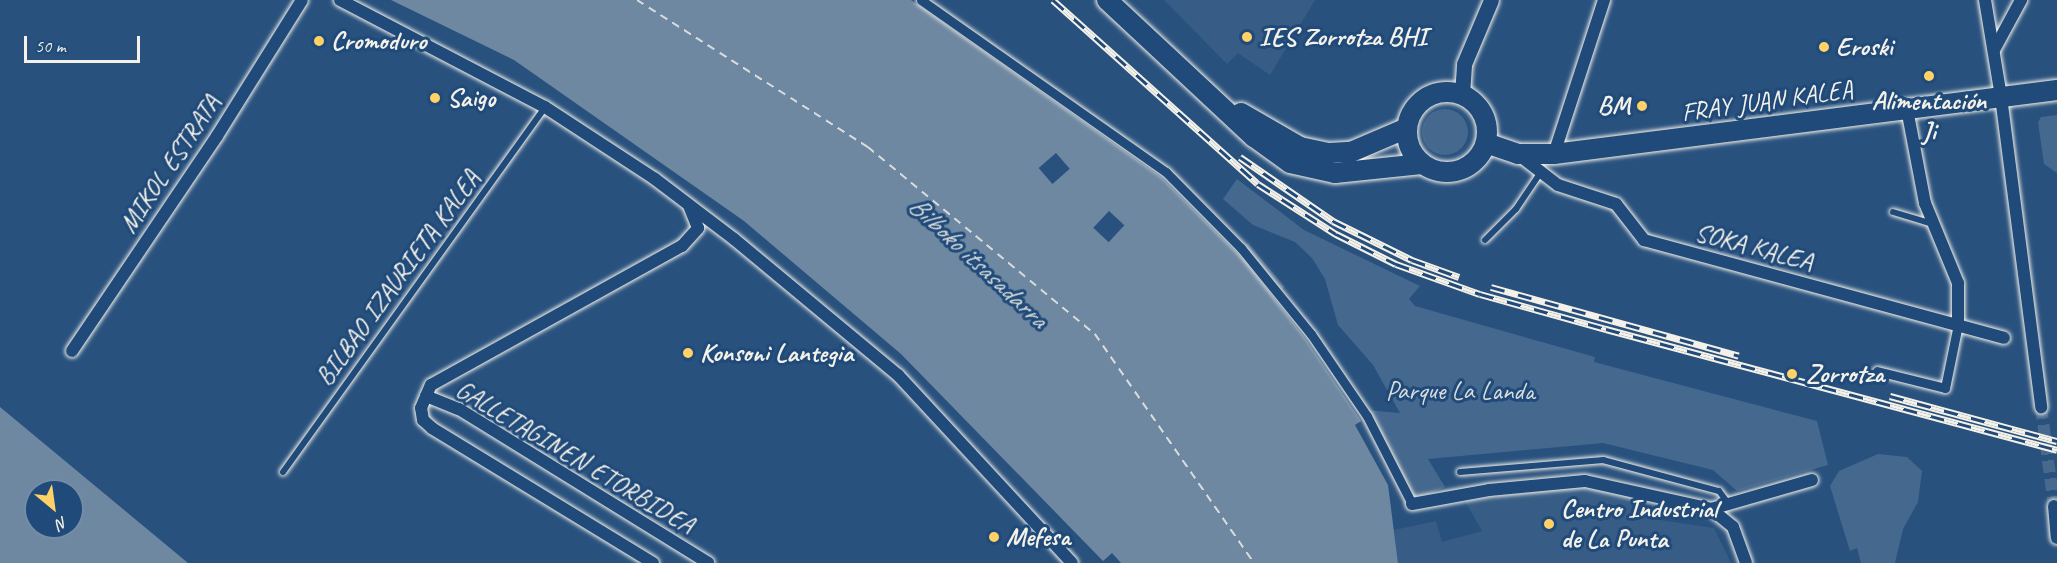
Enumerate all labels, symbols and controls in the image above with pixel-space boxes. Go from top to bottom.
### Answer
place label: IES Zorrotza BHI [1259,21,1426,53]
scale bar [27,24,142,62]
place label: Cromoduro [331,25,426,57]
marker: IES Zorrotza BHI [1240,30,1254,44]
place label: Eroski [1836,31,1893,63]
marker: Cromoduro [312,34,326,48]
text: 50 m [35,35,66,57]
marker: Eroski [1817,40,1831,54]
marker: Alimentación Ji [1922,69,1936,83]
street label: FRAY JUAN KALEA [1679,74,1855,128]
place label: Saigo [447,82,495,114]
place label: Alimentación Ji [1872,85,1986,146]
street label: MIKOL ESTRATA [113,89,227,239]
place label: BM [1597,90,1630,122]
marker: Saigo [428,91,442,105]
marker: BM [1635,99,1649,113]
street label: BILBAO IZAURIETA KALEA [309,164,487,392]
water label: Bilboko itsasadarra [902,189,1054,335]
street label: SOKA KALEA [1692,216,1816,278]
place label: Konsoni Lantegia [700,337,853,369]
marker: Konsoni Lantegia [681,346,695,360]
place label: Zorrotza [1806,358,1884,390]
marker: Zorrotza [1783,365,1801,383]
street label: GALLETAGINEN ETORBIDEA [450,374,700,540]
park label: Parque La Landa [1385,375,1535,407]
north arrow [24,479,84,539]
place label: Centro Industrial de La Punta [1561,493,1718,554]
text: N [53,512,71,534]
marker: Centro Industrial de La Punta [1542,517,1556,531]
place label: Mefesa [1006,521,1070,553]
marker: Mefesa [987,530,1001,544]

